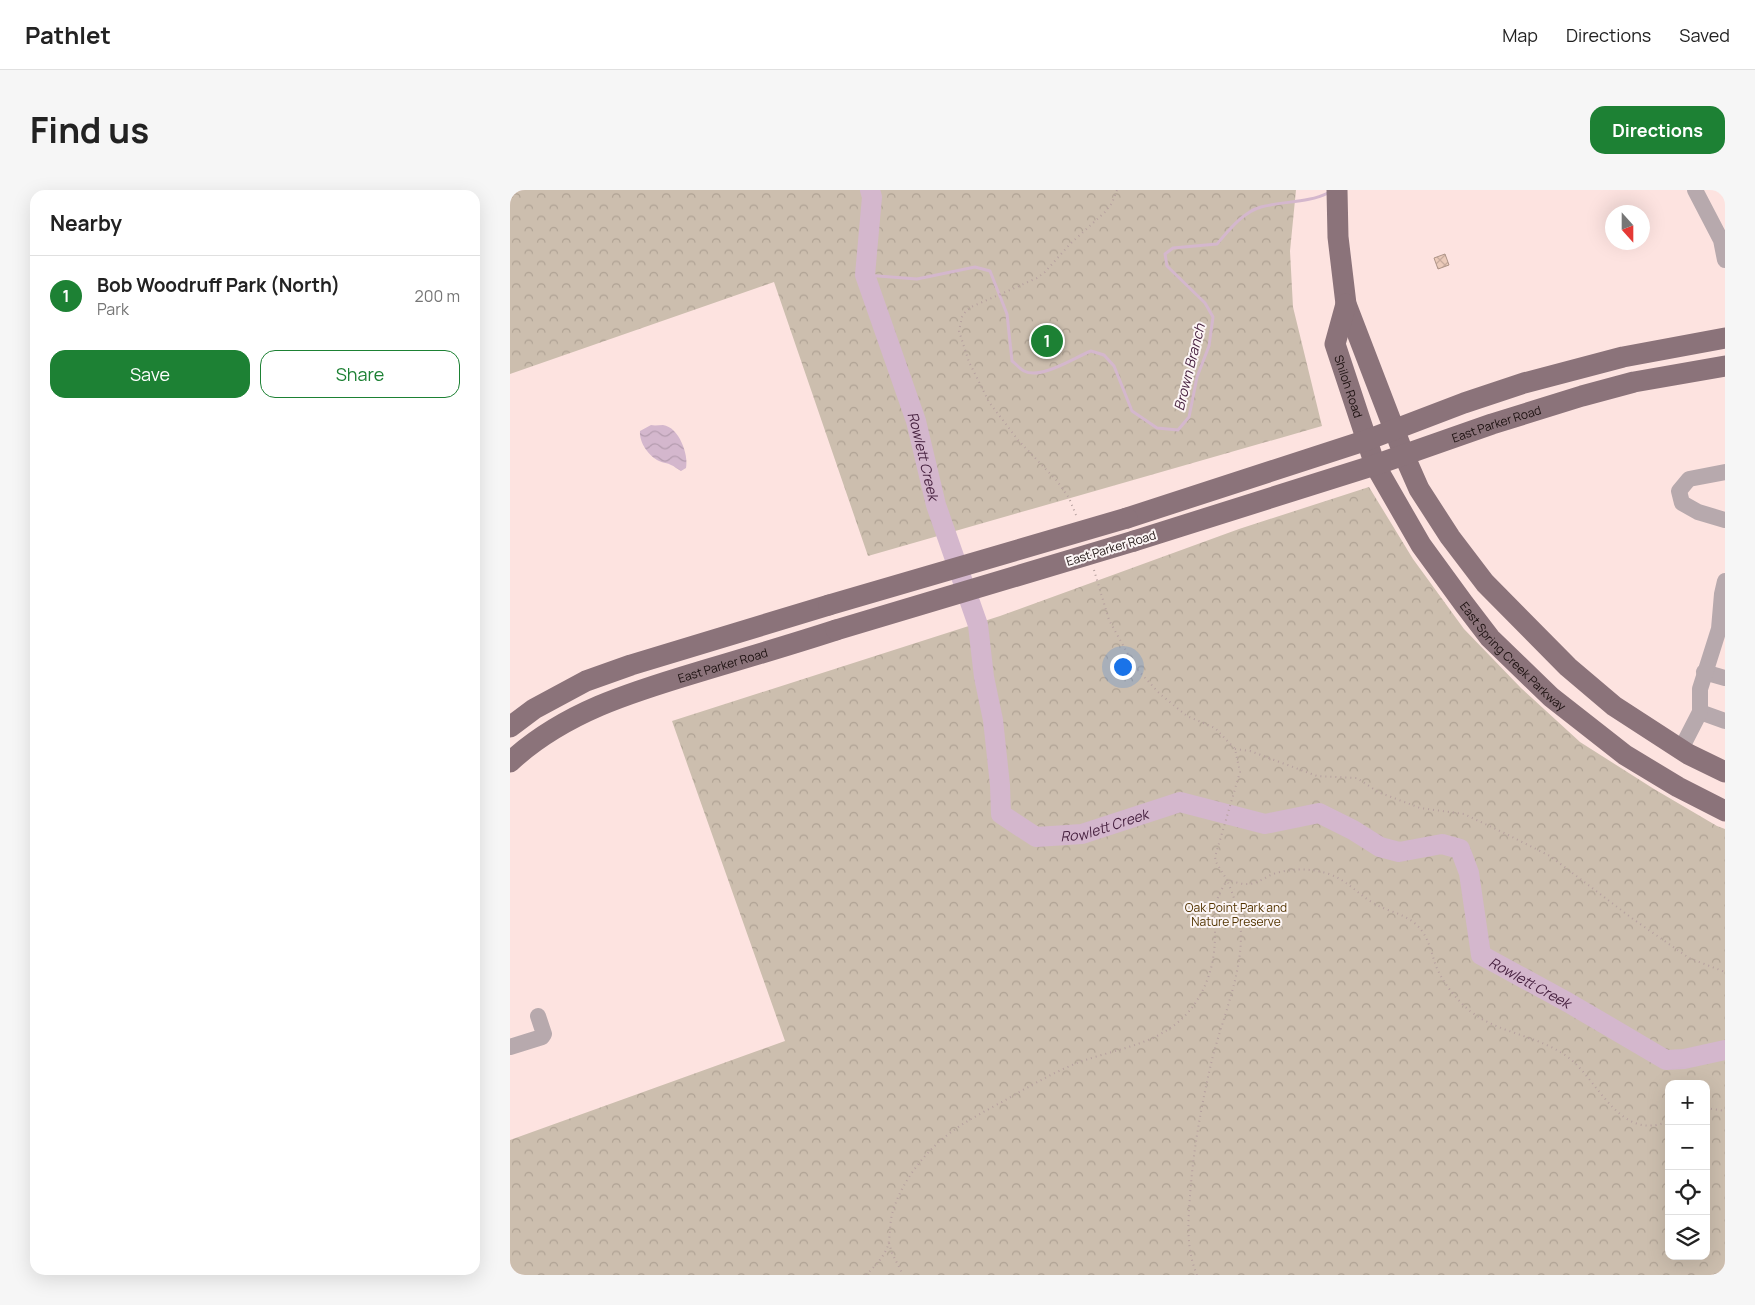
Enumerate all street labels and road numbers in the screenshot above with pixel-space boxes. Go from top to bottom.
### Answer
street label: Shiloh Road [1331,353,1367,420]
street label: East Parker Road [1449,401,1543,446]
street label: East Parker Road [1064,526,1158,570]
street label: East Spring Creek Parkway [1457,598,1570,715]
street label: East Parker Road [675,643,770,686]

